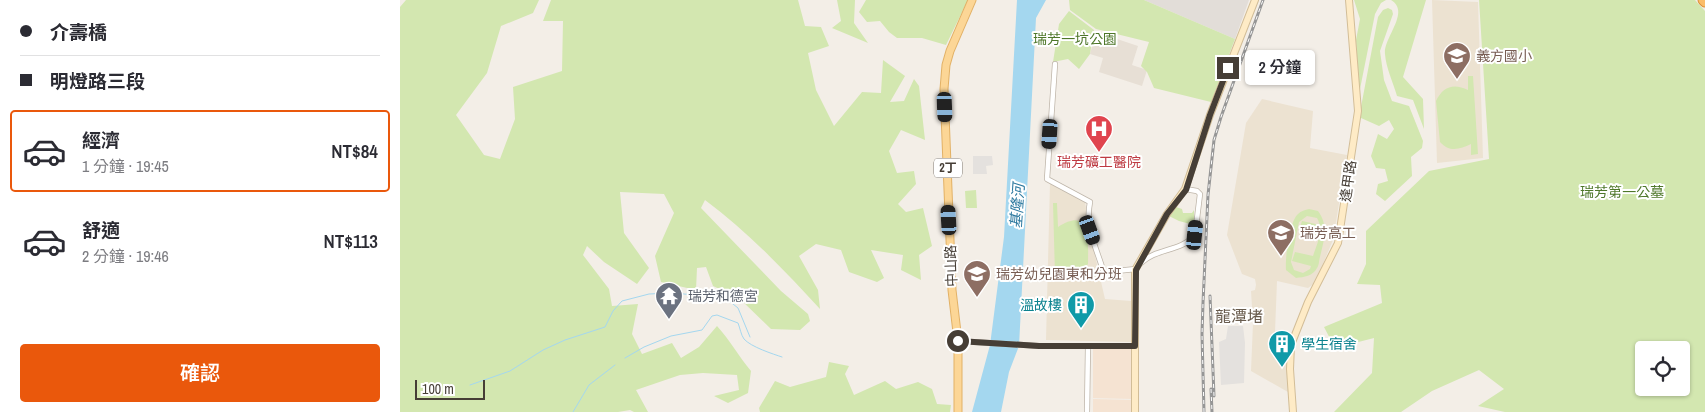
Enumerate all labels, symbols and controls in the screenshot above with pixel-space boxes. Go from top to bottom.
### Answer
text: 介壽橋 [50,19,107,45]
park label: 瑞芳一坑公園 [1033,30,1117,48]
school or university icon: 義方國小 [1442,41,1472,80]
place label: 義方國小 [1476,47,1532,65]
callout: 2 分鐘 [1246,50,1316,86]
text: 2 分鐘 [1259,56,1301,78]
route end [1217,57,1239,79]
text: 明燈路三段 [50,68,145,94]
car [936,92,953,122]
hospital icon: 瑞芳礦工醫院 [1084,114,1114,153]
car [1041,119,1058,149]
text: 經濟 [82,127,120,153]
icon: car [22,129,67,174]
text: NT$84 [331,138,378,164]
place label: 瑞芳礦工醫院 [1057,153,1141,171]
text: 1 分鐘 · 19:45 [82,155,169,177]
road number: 2丁 [934,158,962,178]
street label: 逢甲路 [1336,159,1360,203]
water label: 基隆河 [1005,180,1029,229]
park label: 瑞芳第一公墓 [1580,183,1664,201]
car [940,205,957,235]
car [1077,213,1102,247]
text: 舒適 [82,217,120,243]
school or university icon: 瑞芳高工 [1266,218,1296,257]
icon: car [22,219,67,264]
car [1185,219,1204,251]
place label: 瑞芳高工 [1300,224,1356,242]
text: NT$113 [324,228,378,254]
text: 2 分鐘 · 19:46 [82,245,169,267]
street label: 中山路 [941,245,961,287]
school or university icon: 瑞芳幼兒園東和分班 [962,259,992,298]
place label: 瑞芳幼兒園東和分班 [996,265,1122,283]
temple icon: 瑞芳和德宮 [654,281,684,320]
place label: 瑞芳和德宮 [688,287,758,305]
building icon: 溫故樓 [1066,290,1096,329]
place label: 溫故樓 [1020,296,1062,314]
district label: 龍潭堵 [1215,305,1263,327]
building icon: 學生宿舍 [1267,329,1297,368]
route start [947,330,969,352]
place label: 學生宿舍 [1301,335,1357,353]
map controls [1635,341,1690,396]
button: locate [1635,341,1690,396]
button: 確認 [20,344,380,402]
scale bar [415,377,485,400]
text: 100 m [422,380,454,398]

